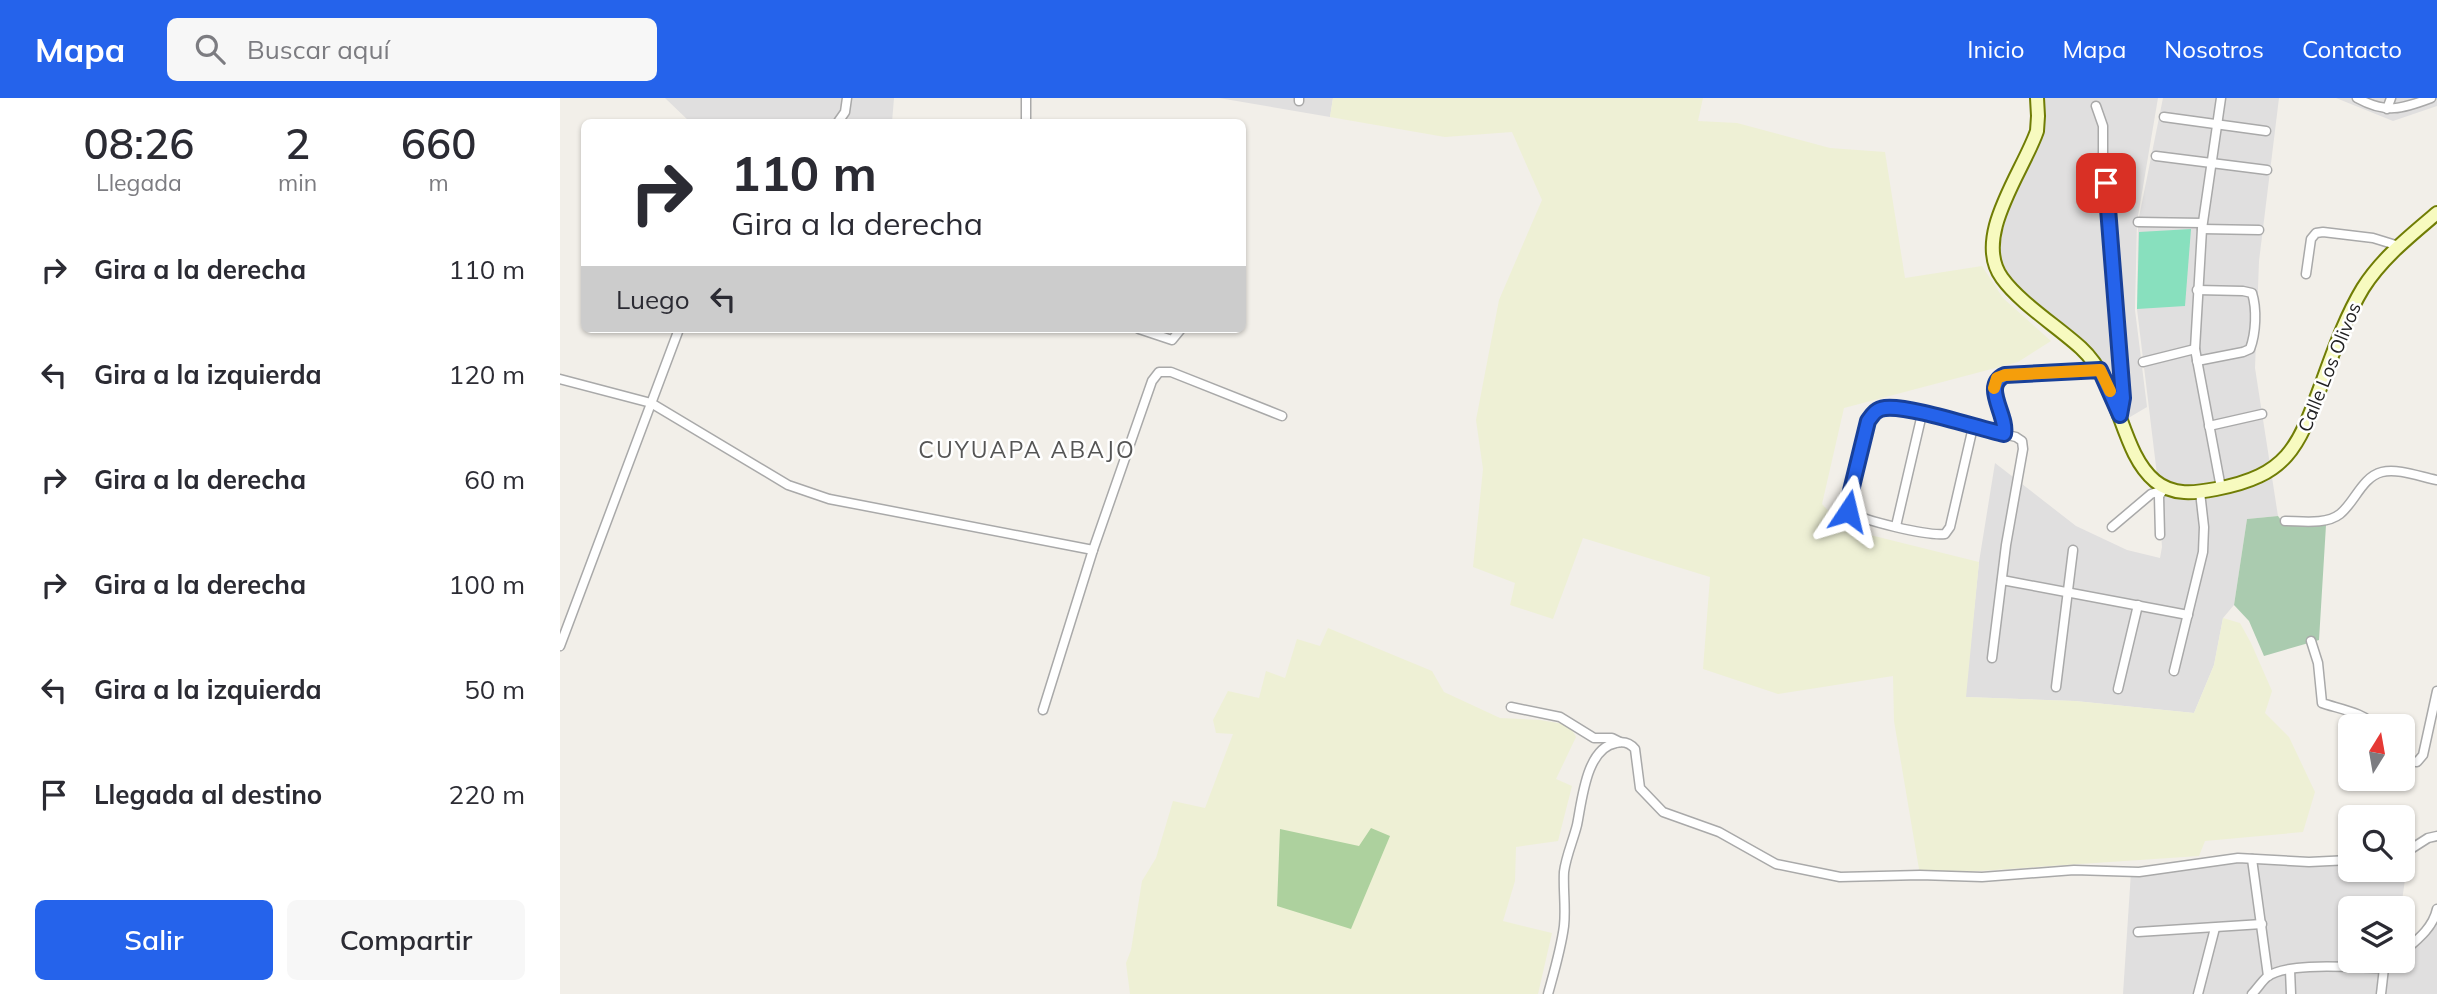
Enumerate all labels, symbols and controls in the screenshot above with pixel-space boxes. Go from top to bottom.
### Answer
search box [167,18,657,81]
text: Mapa [35,29,125,70]
icon: search [191,30,229,68]
text: Buscar aquí [247,33,390,66]
text: Inicio [1967,34,2024,64]
text: Mapa [2062,34,2126,64]
text: Nosotros [2164,34,2264,64]
text: Contacto [2302,34,2402,64]
text: 08:26 [84,117,194,170]
text: 2 [285,117,310,170]
text: 660 [401,117,476,170]
text: 110 m [731,142,877,203]
icon: right [616,147,707,238]
pin [2076,153,2136,213]
icon: arrive [2087,164,2125,202]
text: Llegada [96,168,182,197]
text: min [278,168,317,197]
text: m [428,168,449,197]
text: Gira a la derecha [731,203,983,243]
icon: right [35,251,73,289]
text: Gira a la derecha [94,253,306,286]
text: 110 m [449,253,525,286]
icon: left [704,280,742,318]
text: Luego [616,283,690,316]
street label: Calle Los Olivos [2292,299,2366,435]
icon: left [35,356,73,394]
text: Gira a la izquierda [94,358,322,391]
text: 120 m [449,358,525,391]
district label: CUYUAPA ABAJO [918,435,1136,464]
icon: right [35,461,73,499]
text: Gira a la derecha [94,463,306,496]
text: 60 m [464,463,525,496]
position arrow [1811,474,1885,548]
icon: right [35,566,73,604]
text: Gira a la derecha [94,568,306,601]
text: 100 m [449,568,525,601]
icon: left [35,671,73,709]
text: Gira a la izquierda [94,673,322,706]
text: 50 m [464,673,525,706]
north arrow [2338,714,2415,791]
map controls [2338,714,2415,973]
icon: arrive [35,776,73,814]
text: Llegada al destino [94,778,322,811]
text: 220 m [449,778,525,811]
button: search [2338,805,2415,882]
button: layers [2338,896,2415,973]
button: Salir [35,900,273,980]
button: Compartir [287,900,525,980]

